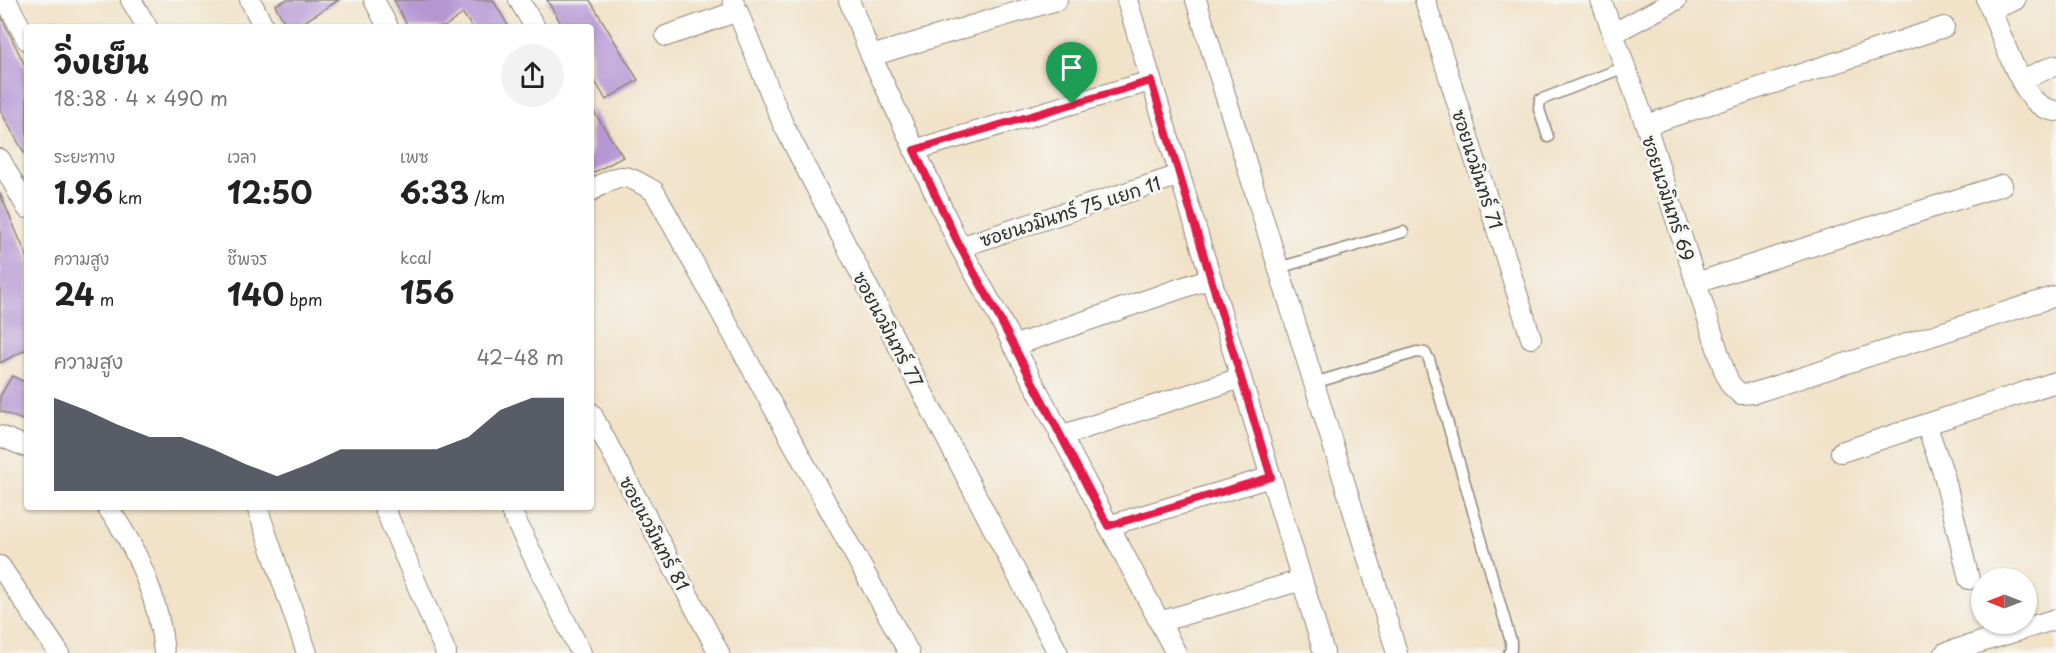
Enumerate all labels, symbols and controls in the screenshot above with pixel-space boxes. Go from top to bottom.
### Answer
text: วิ่งเย็น [54,35,149,85]
pin [1046,42,1097,104]
button: share [501,44,564,107]
icon: arrive [1055,51,1088,84]
text: 18:38 · 4 × 490 m [54,83,228,113]
street label: ซอยนวมินทร์ 71 [1446,106,1510,232]
street label: ซอยนวมินทร์ 69 [1636,132,1702,264]
text: ระยะทาง [54,144,115,168]
text: เวลา [227,144,257,168]
text: เพซ [400,144,429,168]
text: 1.96 [54,169,113,214]
text: 12:50 [227,169,312,214]
text: 6:33 [400,169,469,214]
street label: ซอยนวมินทร์ 75 แยก 11 [976,169,1164,253]
text: km [113,185,142,209]
text: /km [469,185,505,209]
text: kcal [400,245,432,269]
text: ความสูง [54,246,109,270]
text: ชีพจร [227,246,267,270]
street label: ซอยนวมินทร์ 77 [847,267,931,392]
text: 156 [400,269,454,314]
text: 24 [54,271,94,316]
text: 140 [227,271,284,316]
text: m [94,287,114,311]
text: bpm [284,287,323,311]
text: 42–48 m [477,342,564,372]
text: ความสูง [54,346,123,376]
street label: ซอยนวมินทร์ 81 [613,471,697,595]
north arrow [1971,568,2037,634]
map controls [1971,568,2037,634]

